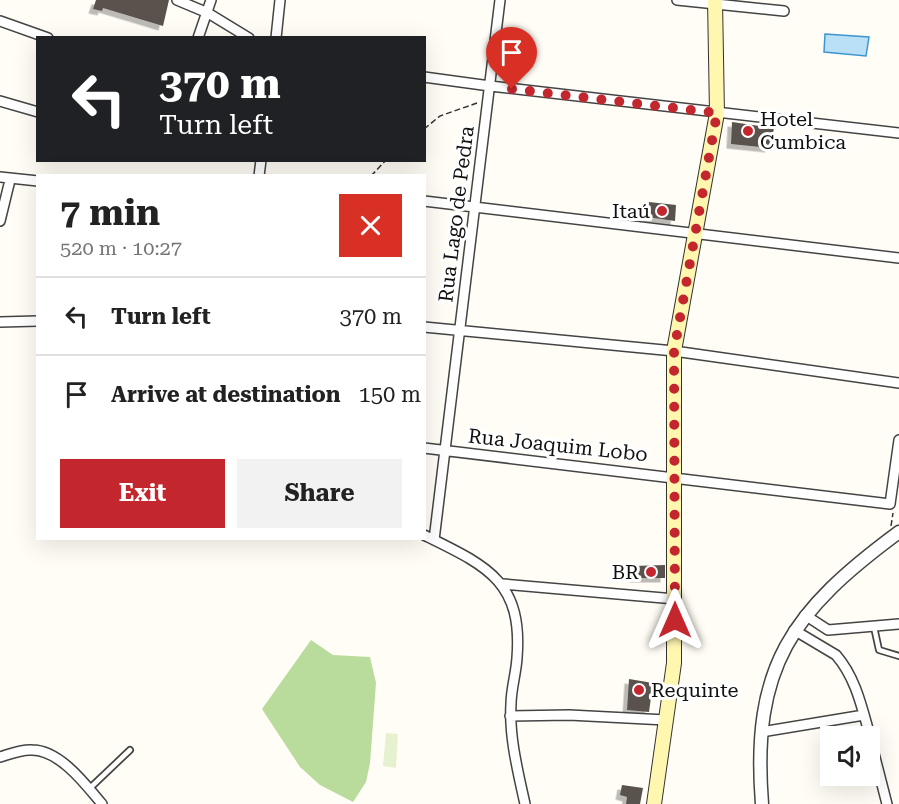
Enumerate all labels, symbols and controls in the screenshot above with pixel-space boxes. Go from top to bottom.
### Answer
pin [486,27,537,89]
icon: arrive [495,36,528,69]
text: 370 m [159,59,281,108]
icon: left [60,60,138,138]
place label: Hotel Cumbica [760,107,846,154]
text: Turn left [159,109,273,141]
street label: Rua Lago de Pedra [433,124,479,304]
marker: Hotel Cumbica [741,124,755,138]
text: 7 min [60,192,160,234]
button: close [339,194,402,257]
place label: Itaú [612,199,651,223]
marker: Itaú [655,204,669,218]
text: 520 m · 10:27 [60,236,182,260]
icon: left [60,300,93,333]
text: Turn left [111,304,211,329]
text: 370 m [339,304,402,329]
icon: arrive [60,378,93,411]
text: Arrive at destination [111,382,340,407]
text: 150 m [358,382,421,407]
street label: Rua Joaquim Lobo [467,424,649,466]
button: Exit [60,459,225,528]
button: Share [237,459,402,528]
place label: BR [612,560,639,584]
marker: BR [644,565,658,579]
position arrow [643,588,707,652]
place label: Requinte [651,678,738,702]
marker: Requinte [632,683,646,697]
map controls [820,726,880,786]
button: sound [820,726,880,786]

